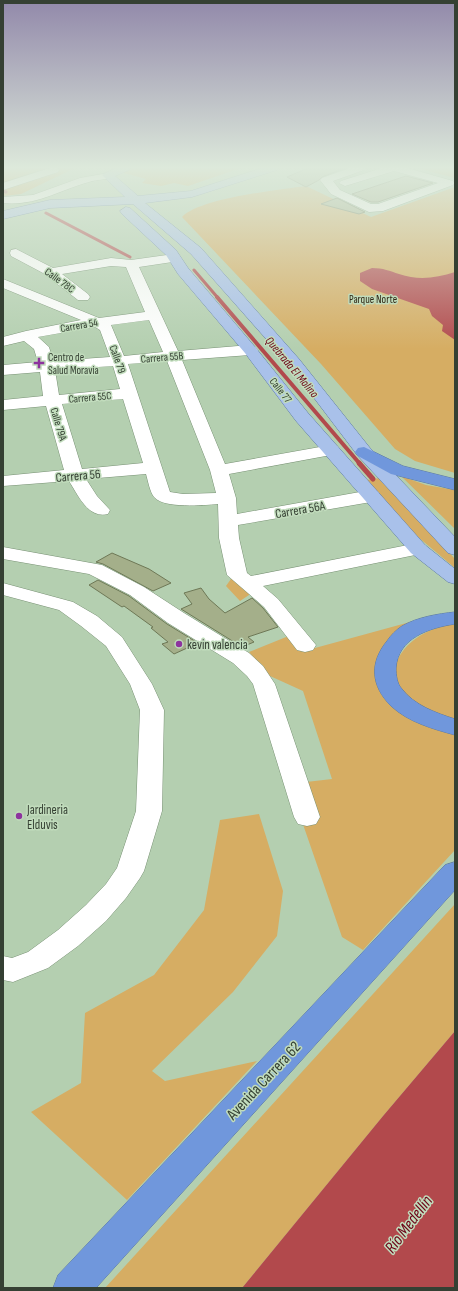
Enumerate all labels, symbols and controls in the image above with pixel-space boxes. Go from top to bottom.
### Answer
street label: Calle 78C [42,265,77,296]
park label: Parque Norte [349,293,397,306]
street label: Carrera 54 [59,316,99,335]
water label: Quebrada El Molino [262,334,322,401]
street label: Calle 79 [106,343,129,375]
street label: Carrera 55B [140,349,184,366]
place label: Centro de Salud Moravia [48,351,99,377]
marker: Centro de Salud Moravia [33,357,45,369]
street label: Calle 77 [267,375,295,406]
street label: Carrera 55C [68,389,112,406]
street label: Calle 79A [47,406,70,442]
street label: Carrera 56 [55,466,102,486]
street label: Carrera 56A [274,498,327,522]
place label: kevin valencia [187,637,248,653]
marker: kevin valencia [174,639,184,649]
place label: Jardineria Elduvis [26,802,68,833]
marker: Jardineria Elduvis [14,811,24,821]
street label: Avenida Carrera 62 [222,1038,305,1125]
water label: Río Medellín [381,1192,437,1257]

